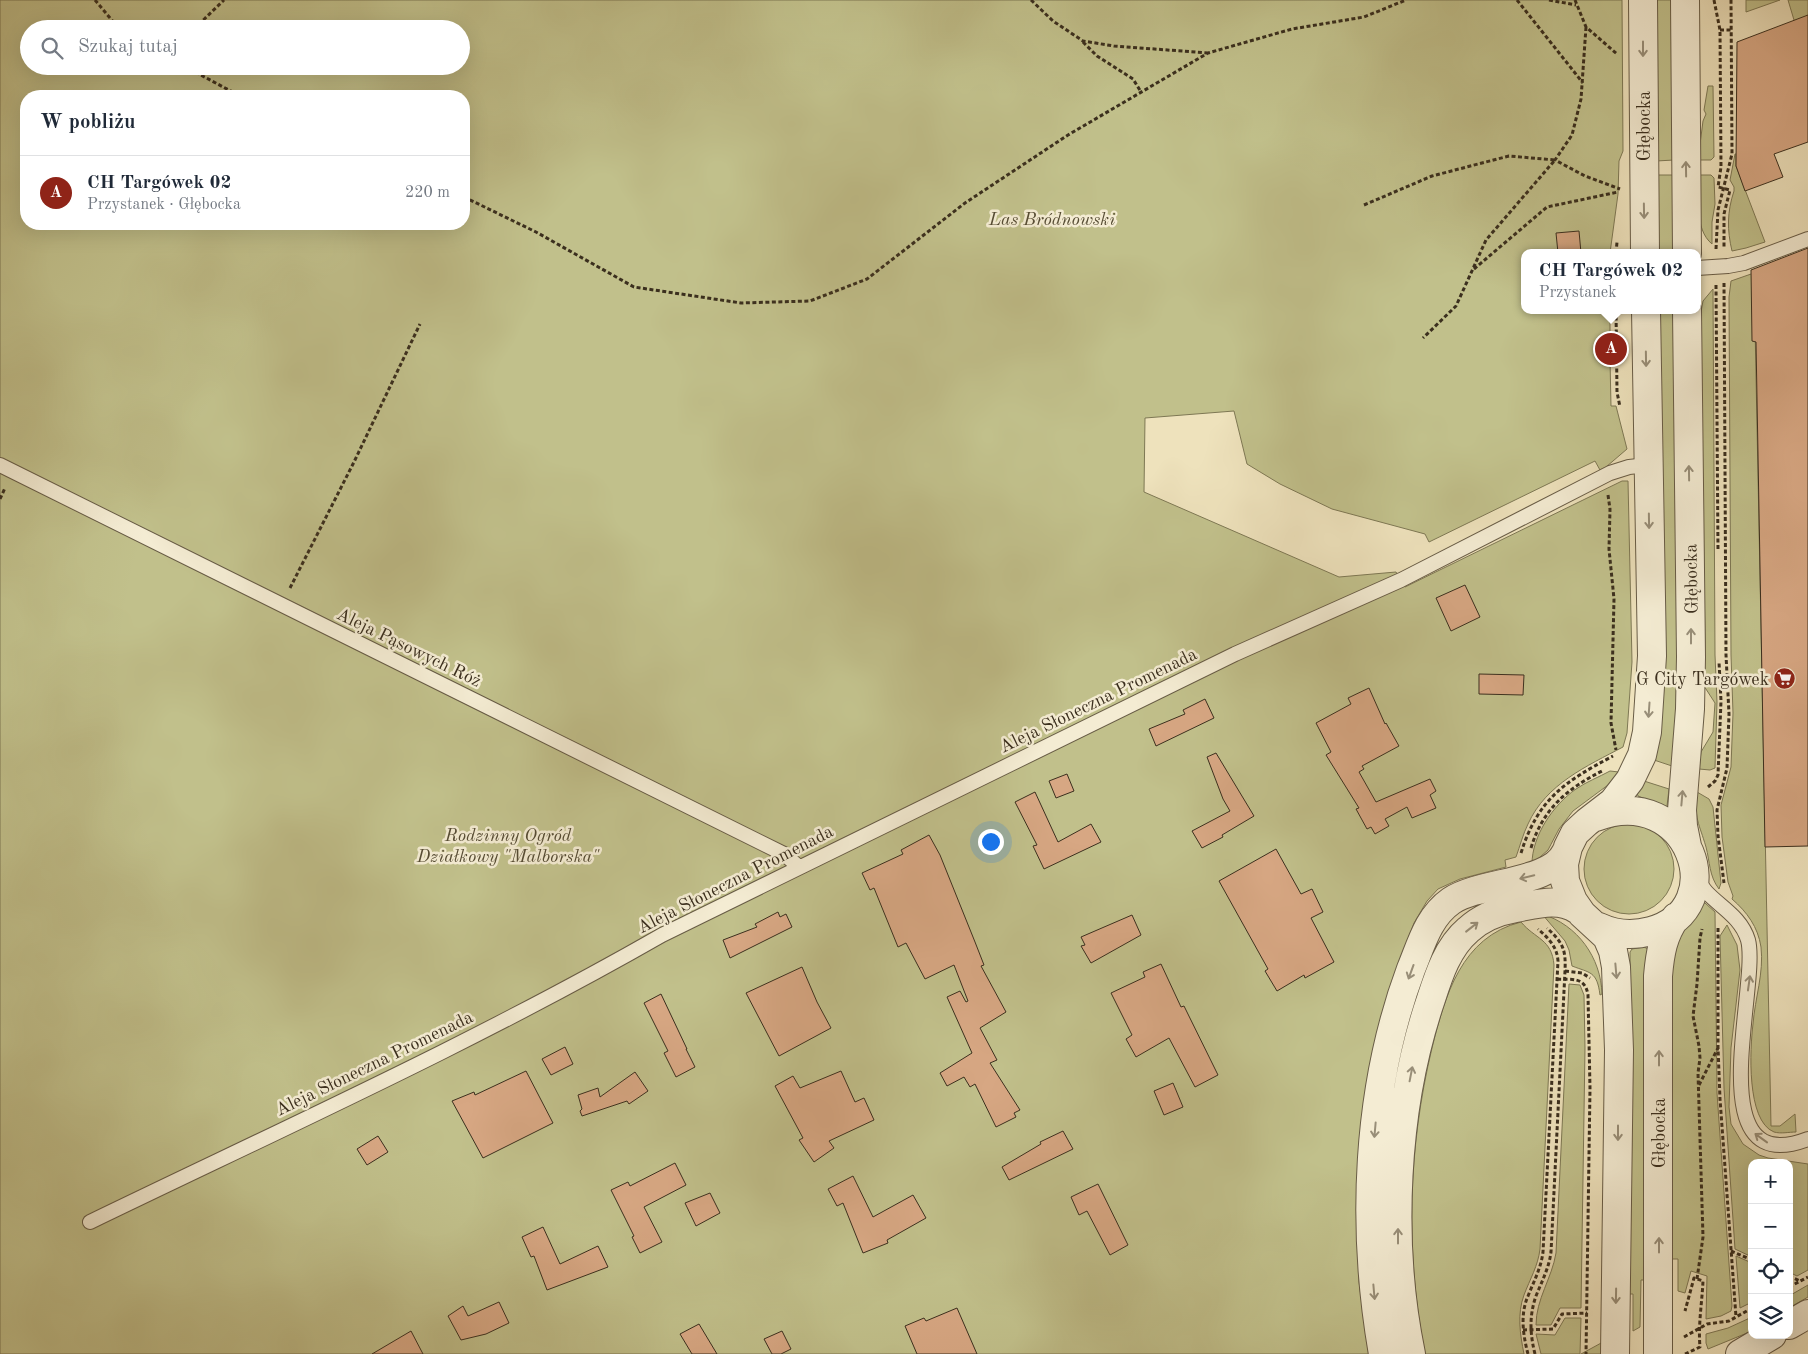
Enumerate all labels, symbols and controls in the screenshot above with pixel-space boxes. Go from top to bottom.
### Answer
search box [20,20,470,75]
icon: search [38,34,66,62]
text: Szukaj tutaj [78,38,178,57]
one-way arrow [1638,40,1648,56]
street label: Głębocka [1636,91,1654,161]
text: W pobliżu [40,112,135,133]
one-way arrow [1681,161,1691,178]
text: CH Targówek 02 [87,174,231,193]
text: A [50,185,62,201]
text: 220 m [405,185,450,201]
text: Przystanek · Głębocka [87,197,241,213]
one-way arrow [1639,202,1649,219]
park label: Las Bródnowski [988,211,1115,229]
popup [1521,249,1701,314]
text: CH Targówek 02 [1539,262,1683,281]
text: Przystanek [1539,285,1616,301]
pin: A [1595,330,1627,368]
one-way arrow [1641,350,1651,367]
one-way arrow [1685,466,1694,482]
one-way arrow [1644,513,1654,529]
street label: Głębocka [1682,543,1702,614]
street label: Aleja Pąsowych Róż [333,605,484,691]
one-way arrow [1686,628,1696,644]
street label: Aleja Słoneczna Promenada [997,645,1200,757]
supermarket icon: G City Targówek [1773,667,1797,691]
place label: G City Targówek [1636,671,1769,689]
one-way arrow [1645,701,1654,717]
one-way arrow [1678,790,1687,806]
street label: Aleja Słoneczna Promenada [635,823,836,937]
park label: Rodzinny Ogród Działkowy "Malborska" [416,827,600,866]
your location [978,829,1004,855]
one-way arrow [1519,873,1535,882]
one-way arrow [1465,922,1478,933]
one-way arrow [1406,963,1415,979]
one-way arrow [1611,963,1621,979]
one-way arrow [1744,975,1754,991]
street label: Aleja Słoneczna Promenada [273,1008,476,1120]
one-way arrow [1654,1050,1664,1066]
one-way arrow [1407,1067,1417,1083]
street label: Głębocka [1651,1098,1669,1168]
one-way arrow [1370,1121,1380,1137]
one-way arrow [1613,1125,1623,1141]
one-way arrow [1755,1133,1768,1144]
map controls [1748,1159,1793,1339]
button: + [1748,1159,1793,1204]
button: − [1748,1204,1793,1249]
one-way arrow [1393,1228,1403,1244]
one-way arrow [1654,1238,1664,1254]
button: locate [1748,1249,1793,1294]
one-way arrow [1369,1284,1379,1300]
one-way arrow [1611,1288,1621,1304]
button: layers [1748,1294,1793,1339]

